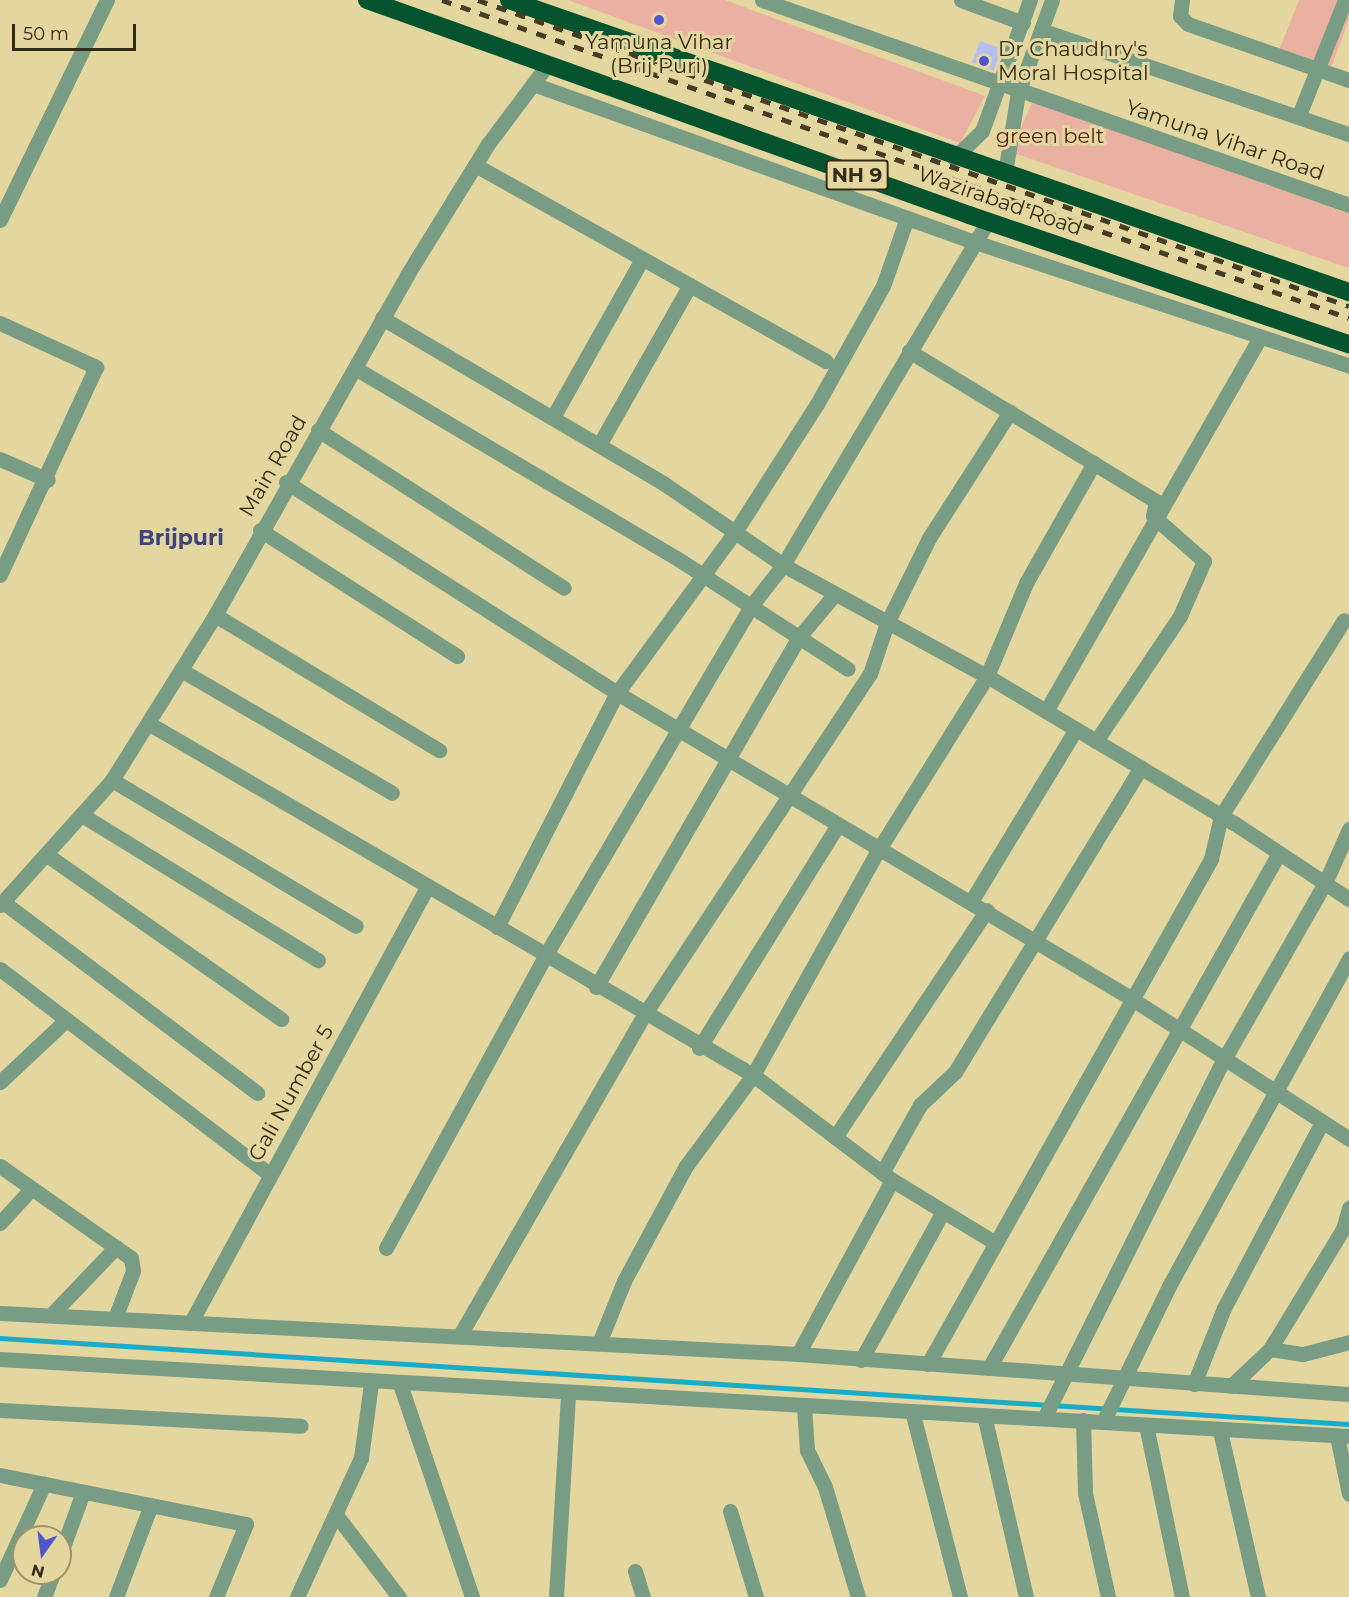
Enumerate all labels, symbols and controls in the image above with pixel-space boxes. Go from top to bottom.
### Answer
scale bar [15,12,140,50]
marker: Yamuna Vihar (Brij Puri) [652,13,666,27]
text: 50 m [23,23,69,45]
place label: Yamuna Vihar (Brij Puri) [585,29,733,79]
place label: Dr Chaudhry's Moral Hospital [998,36,1149,86]
marker: Dr Chaudhry's Moral Hospital [975,52,993,70]
street label: Yamuna Vihar Road [1122,94,1328,186]
park label: green belt [996,123,1104,149]
road number: NH 9 [826,158,888,192]
street label: Wazirabad Road [915,161,1085,241]
street label: Main Road [234,411,312,521]
district label: Brijpuri [138,525,224,551]
street label: Gali Number 5 [243,1021,339,1165]
north arrow [12,1525,72,1585]
text: N [29,1560,47,1582]

